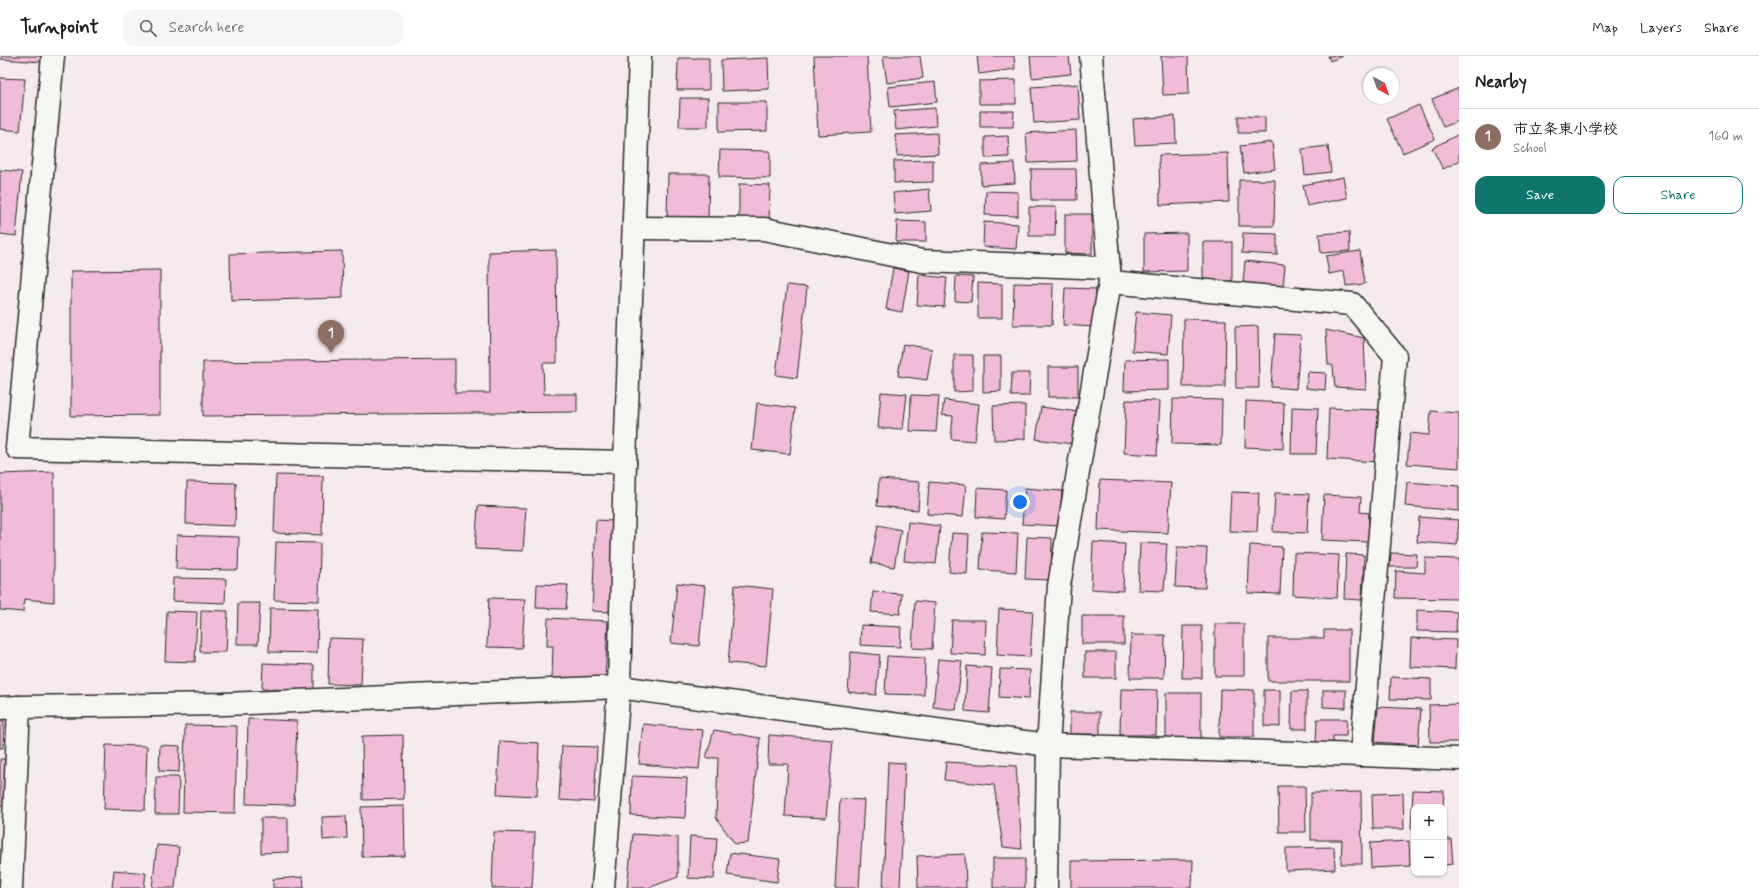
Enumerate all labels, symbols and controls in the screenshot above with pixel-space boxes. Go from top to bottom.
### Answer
search box [123,10,403,46]
text: Turnpoint [20,15,99,40]
icon: search [137,17,159,39]
text: Search here [169,18,244,38]
text: Map [1592,19,1618,37]
text: Layers [1640,19,1682,37]
text: Share [1704,19,1739,37]
north arrow [1363,68,1399,104]
text: Nearby [1475,71,1527,93]
text: 市立条東小学校 [1513,120,1618,140]
text: 1 [1485,128,1491,145]
text: 160 m [1708,128,1743,145]
text: School [1513,140,1547,157]
button: Save [1475,176,1605,214]
button: Share [1613,176,1743,214]
pin: 1 [318,320,344,353]
your location [1010,492,1030,512]
map controls [1411,804,1447,876]
button: + [1411,804,1447,840]
button: − [1411,840,1447,876]

